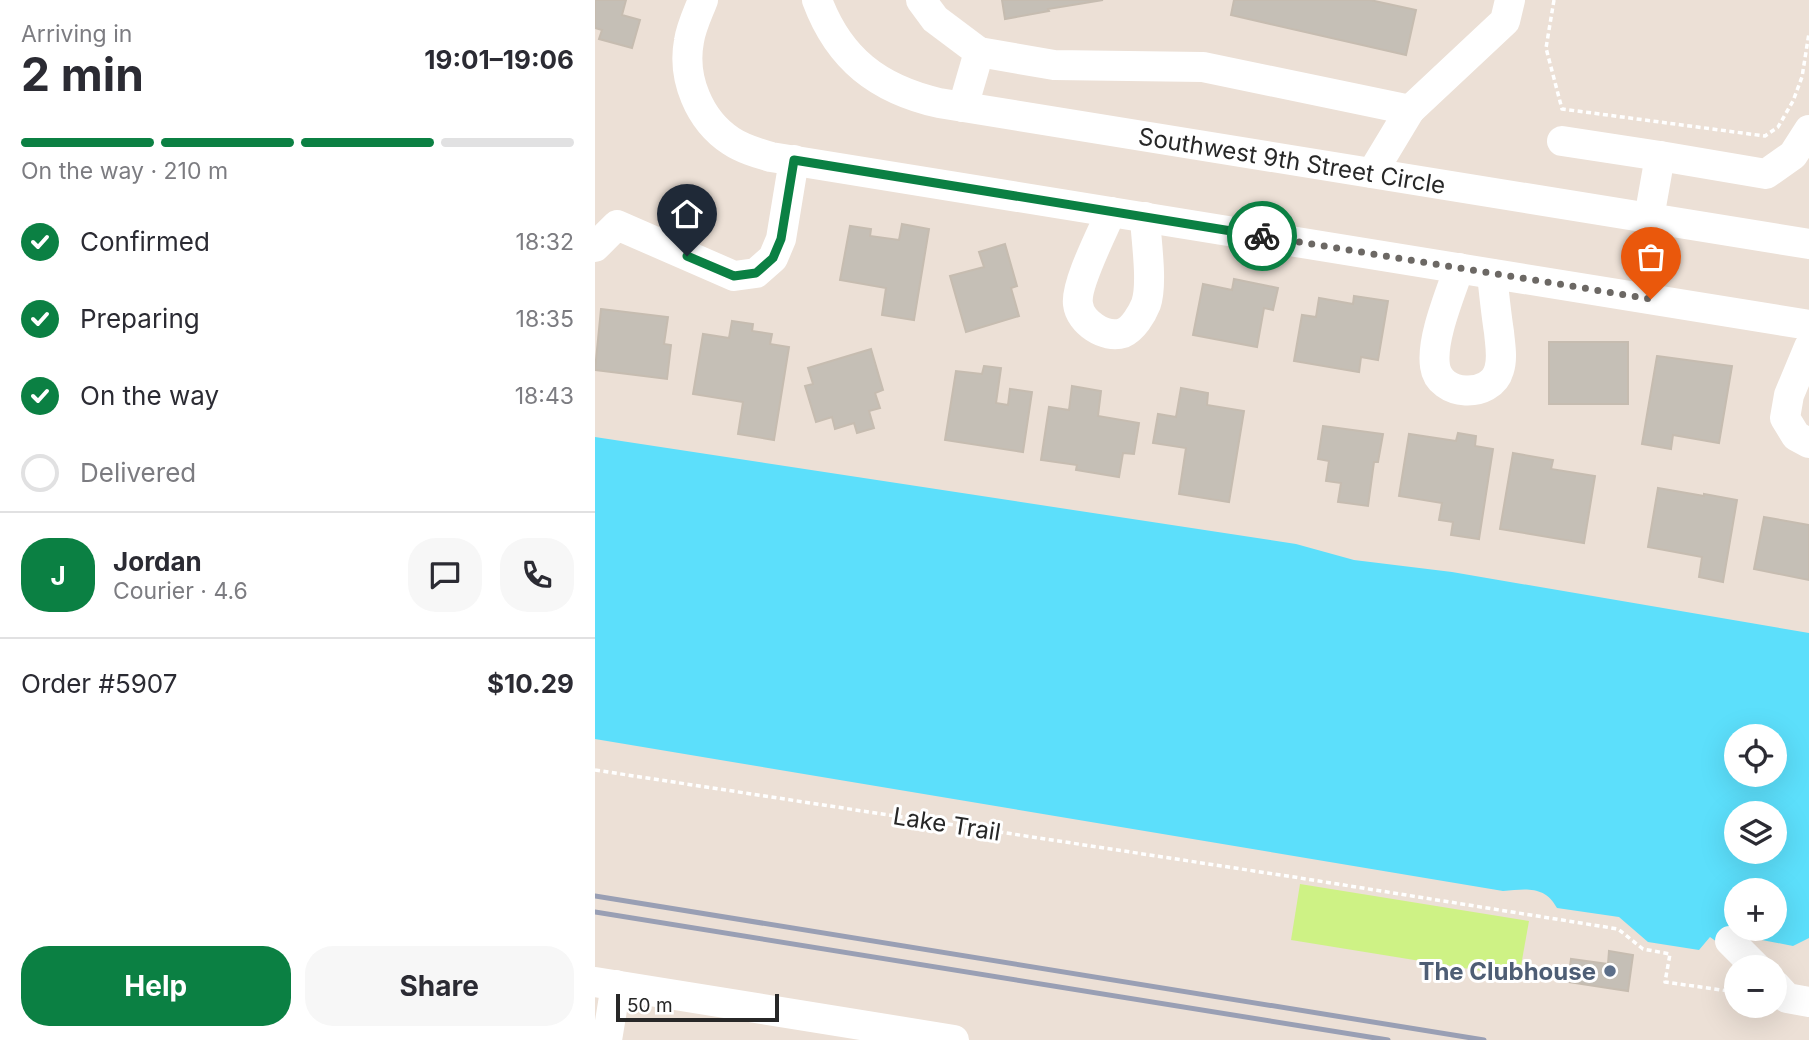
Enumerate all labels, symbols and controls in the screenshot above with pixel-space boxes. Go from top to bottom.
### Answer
text: Arriving in [21,20,132,48]
text: 19:01–19:06 [424,44,574,75]
text: 2 min [21,46,144,102]
street label: Southwest 9th Street Circle [1136,121,1448,199]
text: On the way · 210 m [21,157,228,185]
pin [657,184,717,256]
icon: home [668,195,706,233]
courier [1227,201,1297,271]
icon: bike [1243,217,1281,255]
icon: check [21,223,59,261]
text: Confirmed [80,226,210,257]
pin [1621,227,1681,299]
text: 18:32 [516,228,574,256]
icon: bag [1632,238,1670,276]
icon: check [21,300,59,338]
text: Preparing [80,303,200,334]
text: 18:35 [516,305,574,333]
icon: check [21,377,59,415]
text: On the way [80,380,219,411]
text: 18:43 [515,382,574,410]
text: Delivered [80,457,196,488]
button: chat [408,538,482,612]
button: phone [500,538,574,612]
text: Jordan [113,546,202,577]
text: J [50,560,66,591]
text: Courier · 4.6 [113,577,248,605]
text: Order #5907 [21,668,177,699]
text: $10.29 [487,668,574,699]
map controls [1724,724,1787,1018]
button: locate [1724,724,1787,787]
street label: Lake Trail [891,801,1003,847]
button: layers [1724,801,1787,864]
button: + [1724,878,1787,941]
button: Help [21,946,291,1026]
button: Share [305,946,574,1026]
button: − [1724,955,1787,1018]
place label: The Clubhouse [1418,957,1596,986]
marker: The Clubhouse [1602,963,1618,979]
scale bar [616,991,779,1023]
text: 50 m [627,994,673,1017]

